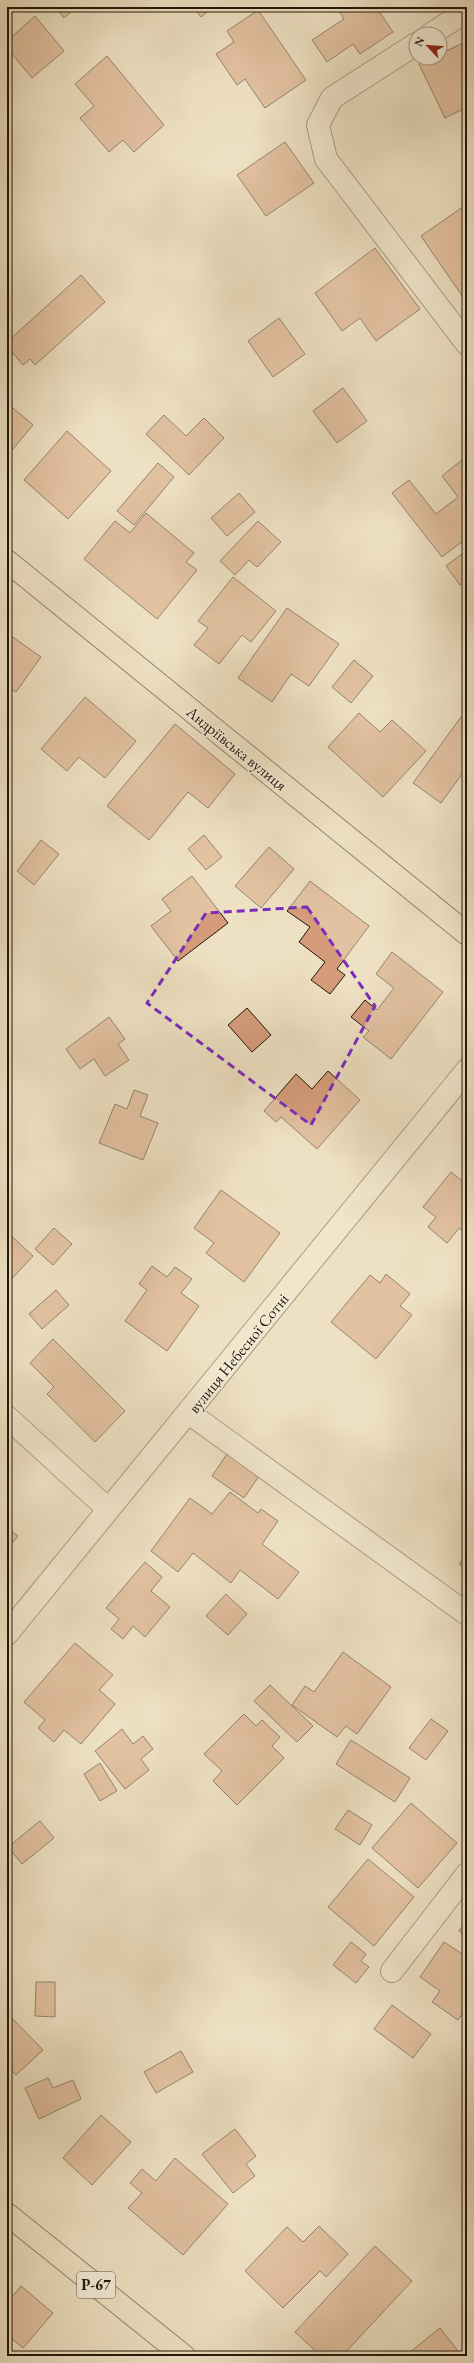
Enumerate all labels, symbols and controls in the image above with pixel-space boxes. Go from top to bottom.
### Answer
north arrow [408,26,448,66]
text: N [411,34,427,49]
street label: Андріївська вулиця [181,701,291,795]
street label: вулиця Небесної Сотні [184,1289,293,1418]
road number: Р-67 [77,2272,115,2298]

